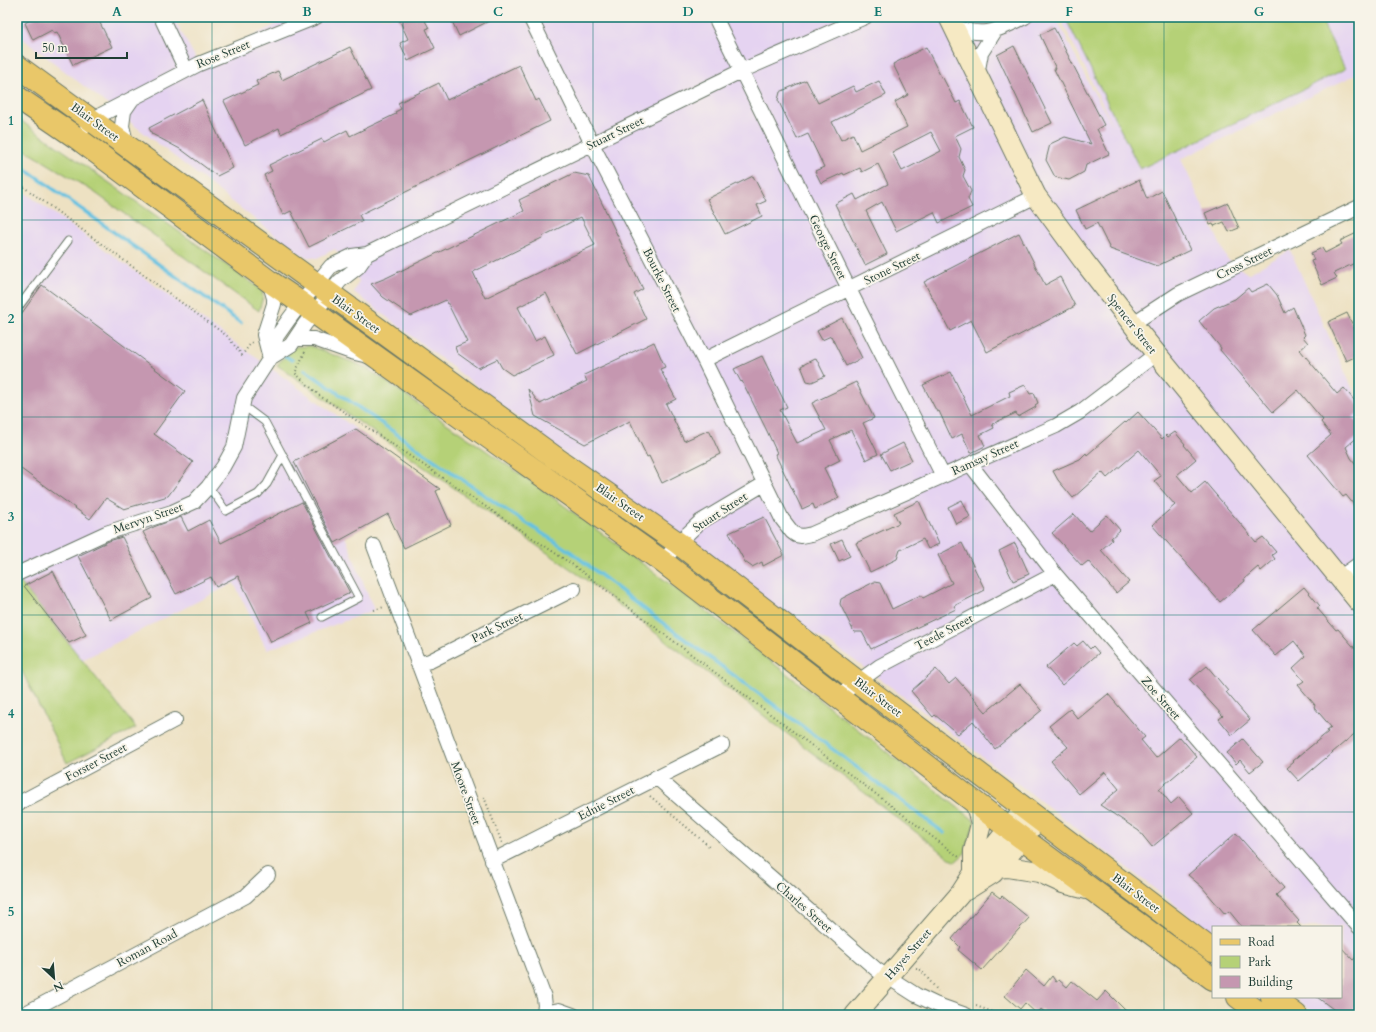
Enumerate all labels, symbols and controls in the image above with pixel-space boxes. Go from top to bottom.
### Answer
text: A [112,3,122,21]
text: B [302,3,312,21]
text: C [493,3,503,21]
text: D [682,3,694,21]
text: E [874,3,882,21]
text: F [1065,3,1073,21]
text: G [1254,3,1265,21]
scale bar [36,34,127,60]
street label: Rose Street [194,36,252,72]
text: 50 m [42,40,69,56]
street label: Blair Street [68,99,123,145]
text: 1 [8,112,14,130]
street label: Stuart Street [584,112,646,154]
street label: George Street [805,212,851,282]
street label: Cross Street [1213,243,1275,283]
street label: Bourke Street [639,245,685,315]
street label: Stone Street [861,247,923,288]
street label: Blair Street [329,291,384,337]
street label: Spencer Street [1104,291,1161,357]
text: 2 [8,310,15,328]
street label: Ramsay Street [949,435,1021,479]
street label: Blair Street [592,479,648,525]
street label: Stuart Street [690,488,750,536]
street label: Mervyn Street [111,499,185,537]
text: 3 [8,508,15,526]
street label: Park Street [469,608,525,646]
street label: Teede Street [912,610,976,654]
street label: Zoe Street [1138,673,1184,723]
street label: Blair Street [851,674,905,720]
text: 4 [8,705,15,723]
street label: Forster Street [62,739,130,785]
street label: Moore Street [447,759,485,827]
street label: Ednie Street [575,782,637,824]
street label: Blair Street [1109,870,1163,916]
street label: Charles Street [772,878,836,936]
text: 5 [8,903,14,921]
street label: Roman Road [114,925,181,971]
street label: Hayes Street [881,925,935,983]
legend [1212,926,1342,998]
text: Road [1248,934,1275,950]
text: Park [1248,954,1272,970]
north arrow [34,958,74,998]
text: Building [1248,974,1293,990]
text: N [50,978,66,996]

